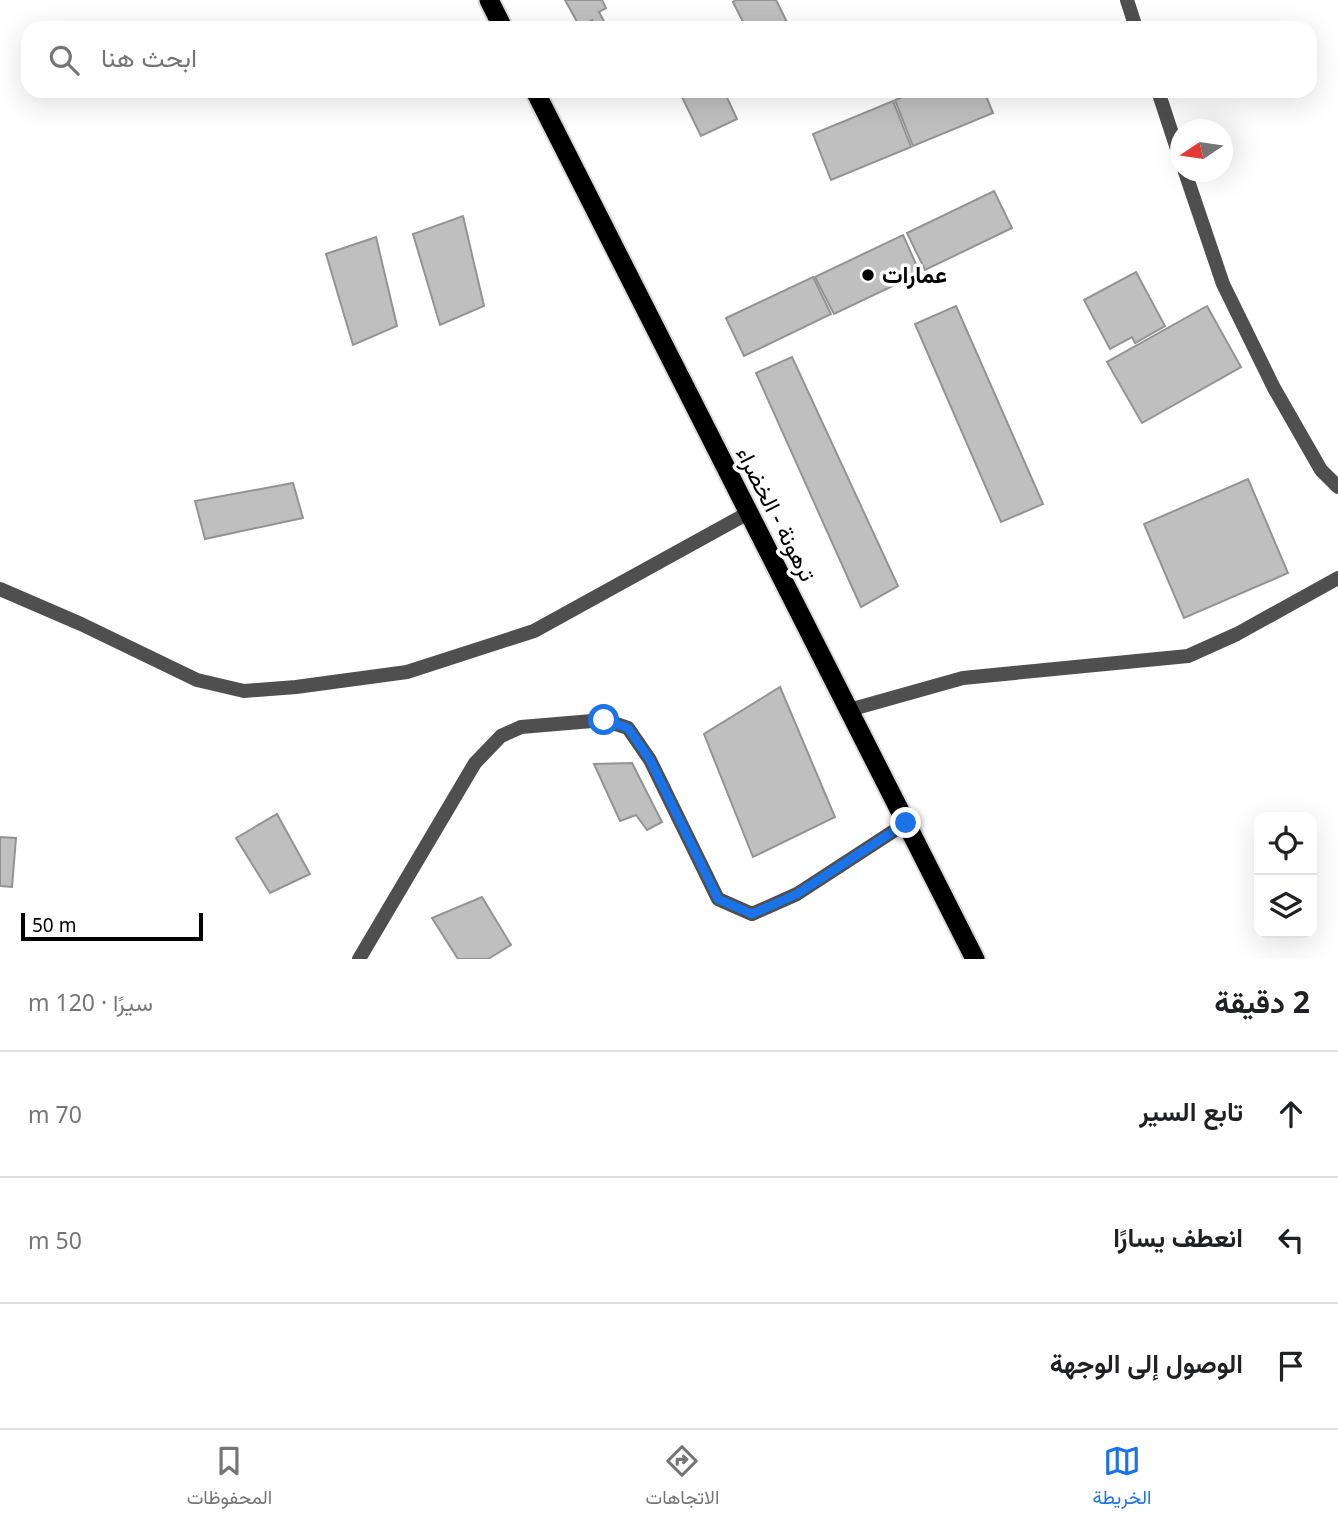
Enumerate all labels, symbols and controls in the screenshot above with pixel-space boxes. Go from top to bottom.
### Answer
search box [21,21,1317,98]
text: ابحث هنا [101,39,197,75]
icon: search [45,41,83,79]
north arrow [1170,119,1233,182]
place label: عمارات [882,258,947,290]
marker: عمارات [860,267,876,283]
street label: ترهونة - الخضراء [729,441,825,587]
route start [588,704,619,735]
route end [890,807,921,838]
map controls [1254,812,1317,938]
button: locate [1254,812,1317,875]
button: layers [1254,875,1317,938]
scale bar [21,910,203,942]
text: 50 m [32,912,76,938]
text: 2 دقيقة [1214,981,1310,1022]
text: سيرًا · 120 m [28,986,153,1018]
text: تابع السير [1139,1093,1243,1129]
icon: ahead [1272,1095,1310,1133]
text: 70 m [28,1098,82,1130]
text: انعطف يسارًا [1113,1219,1243,1255]
icon: left [1272,1221,1310,1259]
text: 50 m [28,1224,82,1256]
text: الوصول إلى الوجهة [1050,1345,1243,1381]
icon: arrive [1272,1347,1310,1385]
tab: المحفوظات [187,1442,272,1514]
tab: الاتجاهات [646,1442,719,1514]
tab: الخريطة [1093,1442,1151,1514]

